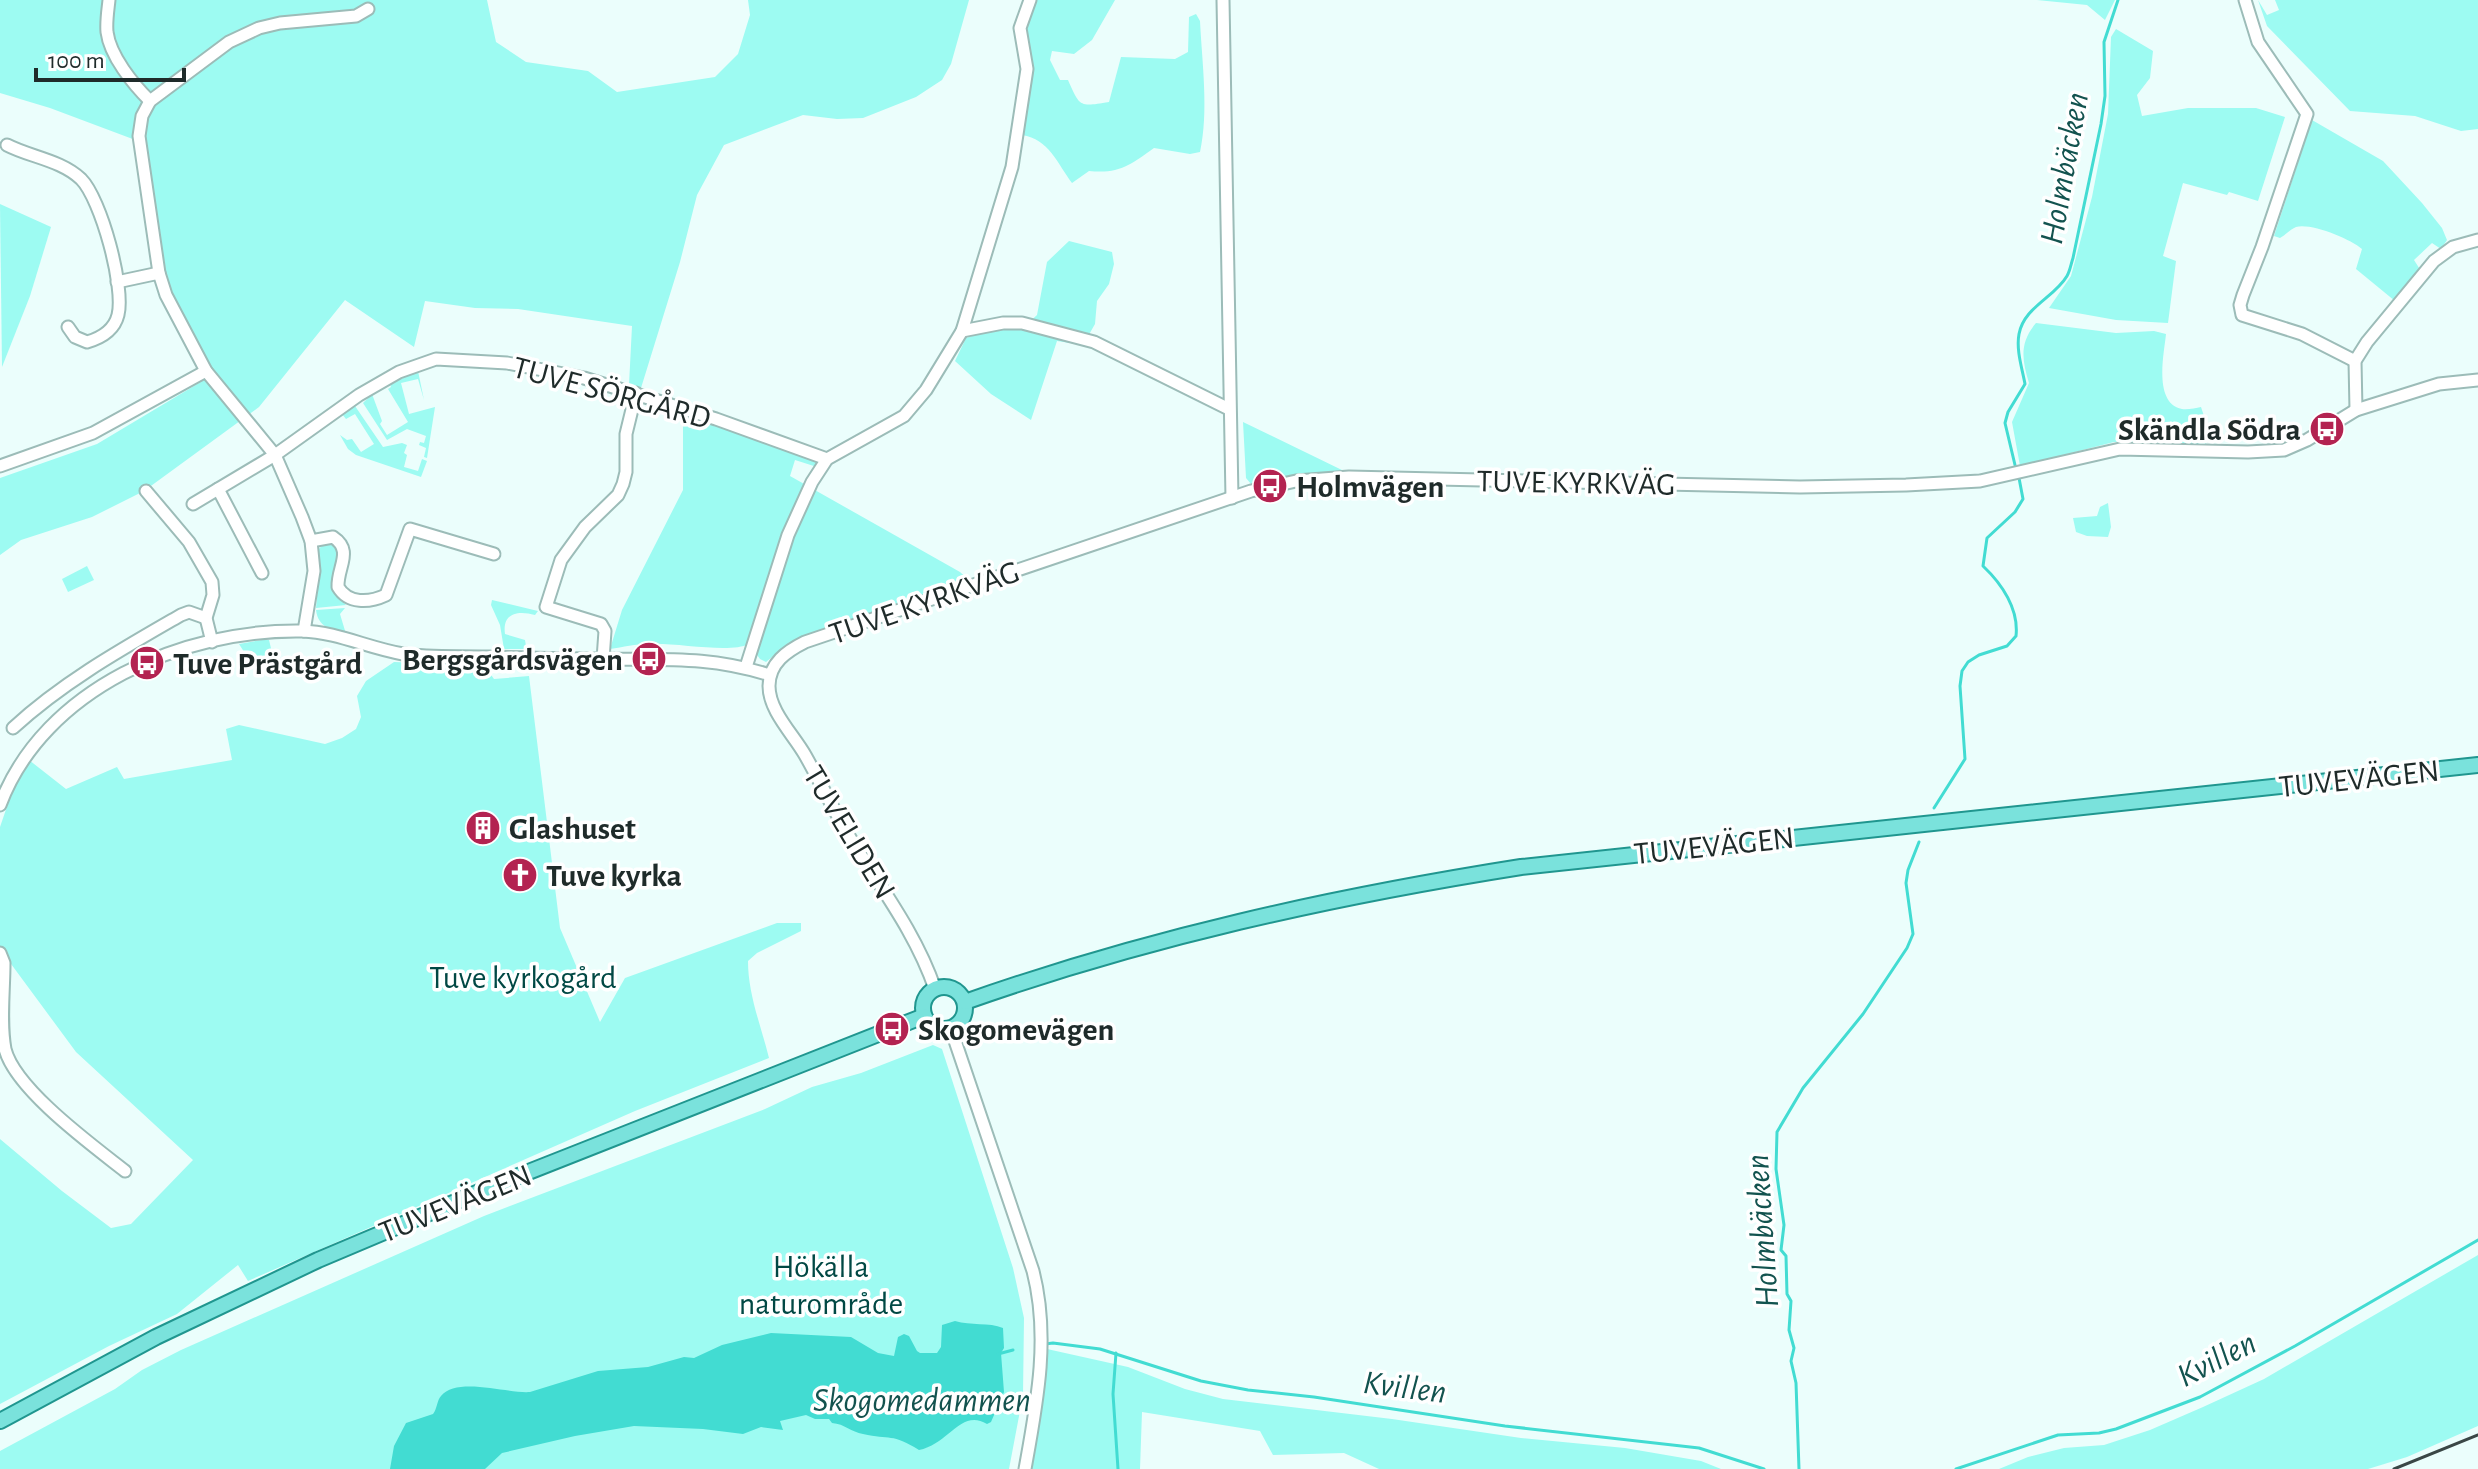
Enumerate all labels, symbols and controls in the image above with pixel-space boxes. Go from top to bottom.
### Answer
scale bar [36,32,184,82]
text: 100 m [48,49,105,73]
water label: Holmbäcken [2035,90,2095,247]
street label: TUVE SÖRGÅRD [509,348,715,435]
bus stop icon: Skändla Södra [2308,410,2346,448]
place label: Skändla Södra [2118,414,2301,446]
street label: TUVE KYRKVÄG [1476,464,1676,501]
bus stop icon: Holmvägen [1251,467,1289,505]
place label: Holmvägen [1296,471,1444,503]
street label: TUVE KYRKVÄG [825,555,1023,650]
bus stop icon: Bergsgårdsvägen [630,640,668,678]
bus stop icon: Tuve Prästgård [128,644,166,682]
place label: Bergsgårdsvägen [402,644,623,676]
place label: Tuve Prästgård [173,648,363,680]
street label: TUVEVÄGEN [2277,754,2441,803]
street label: TUVELIDEN [797,760,901,905]
building icon: Glashuset [464,809,502,847]
place label: Glashuset [509,813,636,845]
street label: TUVEVÄGEN [1632,821,1796,870]
church icon: Tuve kyrka [501,856,539,894]
place label: Tuve kyrka [546,860,682,892]
park label: Tuve kyrkogård [429,962,617,994]
bus stop icon: Skogomevägen [873,1010,911,1048]
place label: Skogomevägen [918,1014,1114,1046]
water label: Holmbäcken [1741,1153,1785,1309]
street label: TUVEVÄGEN [374,1158,536,1249]
park label: Hökälla naturområde [739,1251,903,1320]
water label: Kvillen [2172,1326,2262,1394]
water label: Kvillen [1361,1366,1448,1410]
water label: Skogomedammen [813,1384,1031,1418]

